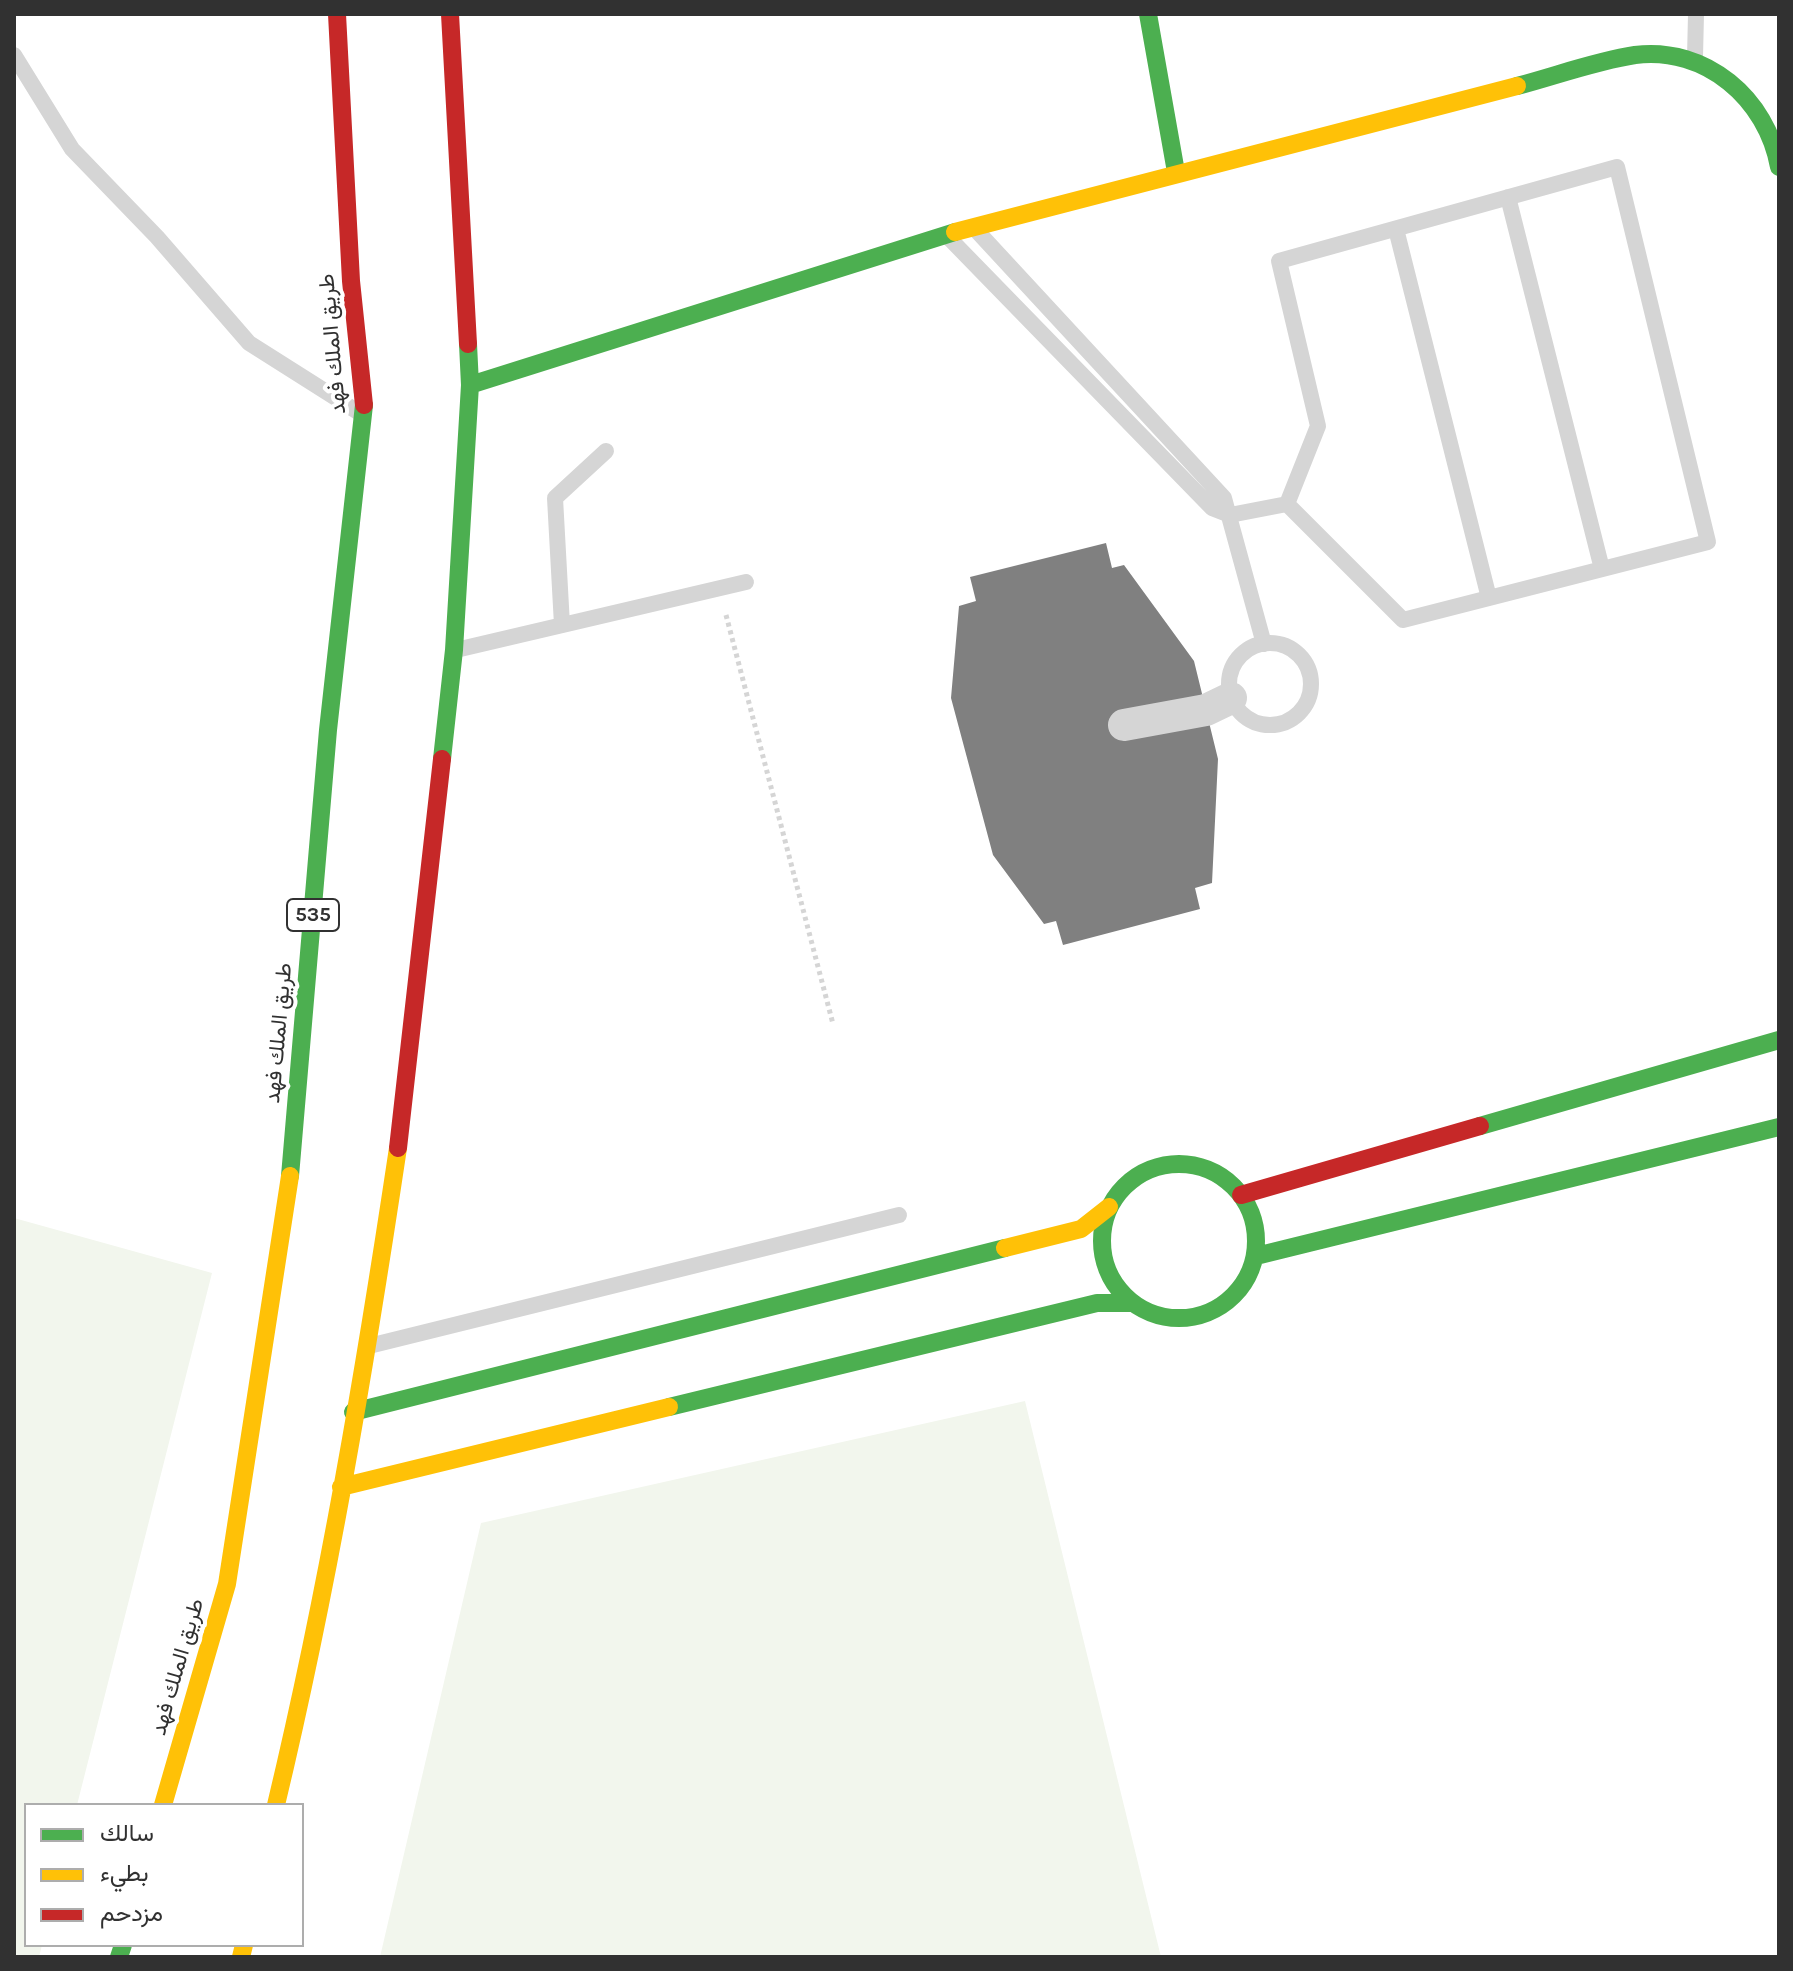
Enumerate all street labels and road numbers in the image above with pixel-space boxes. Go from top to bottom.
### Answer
street label: طريق الملك فهد [314,273,352,415]
road number: 535 [287,899,339,931]
street label: طريق الملك فهد [260,962,298,1104]
street label: طريق الملك فهد [146,1596,210,1738]

